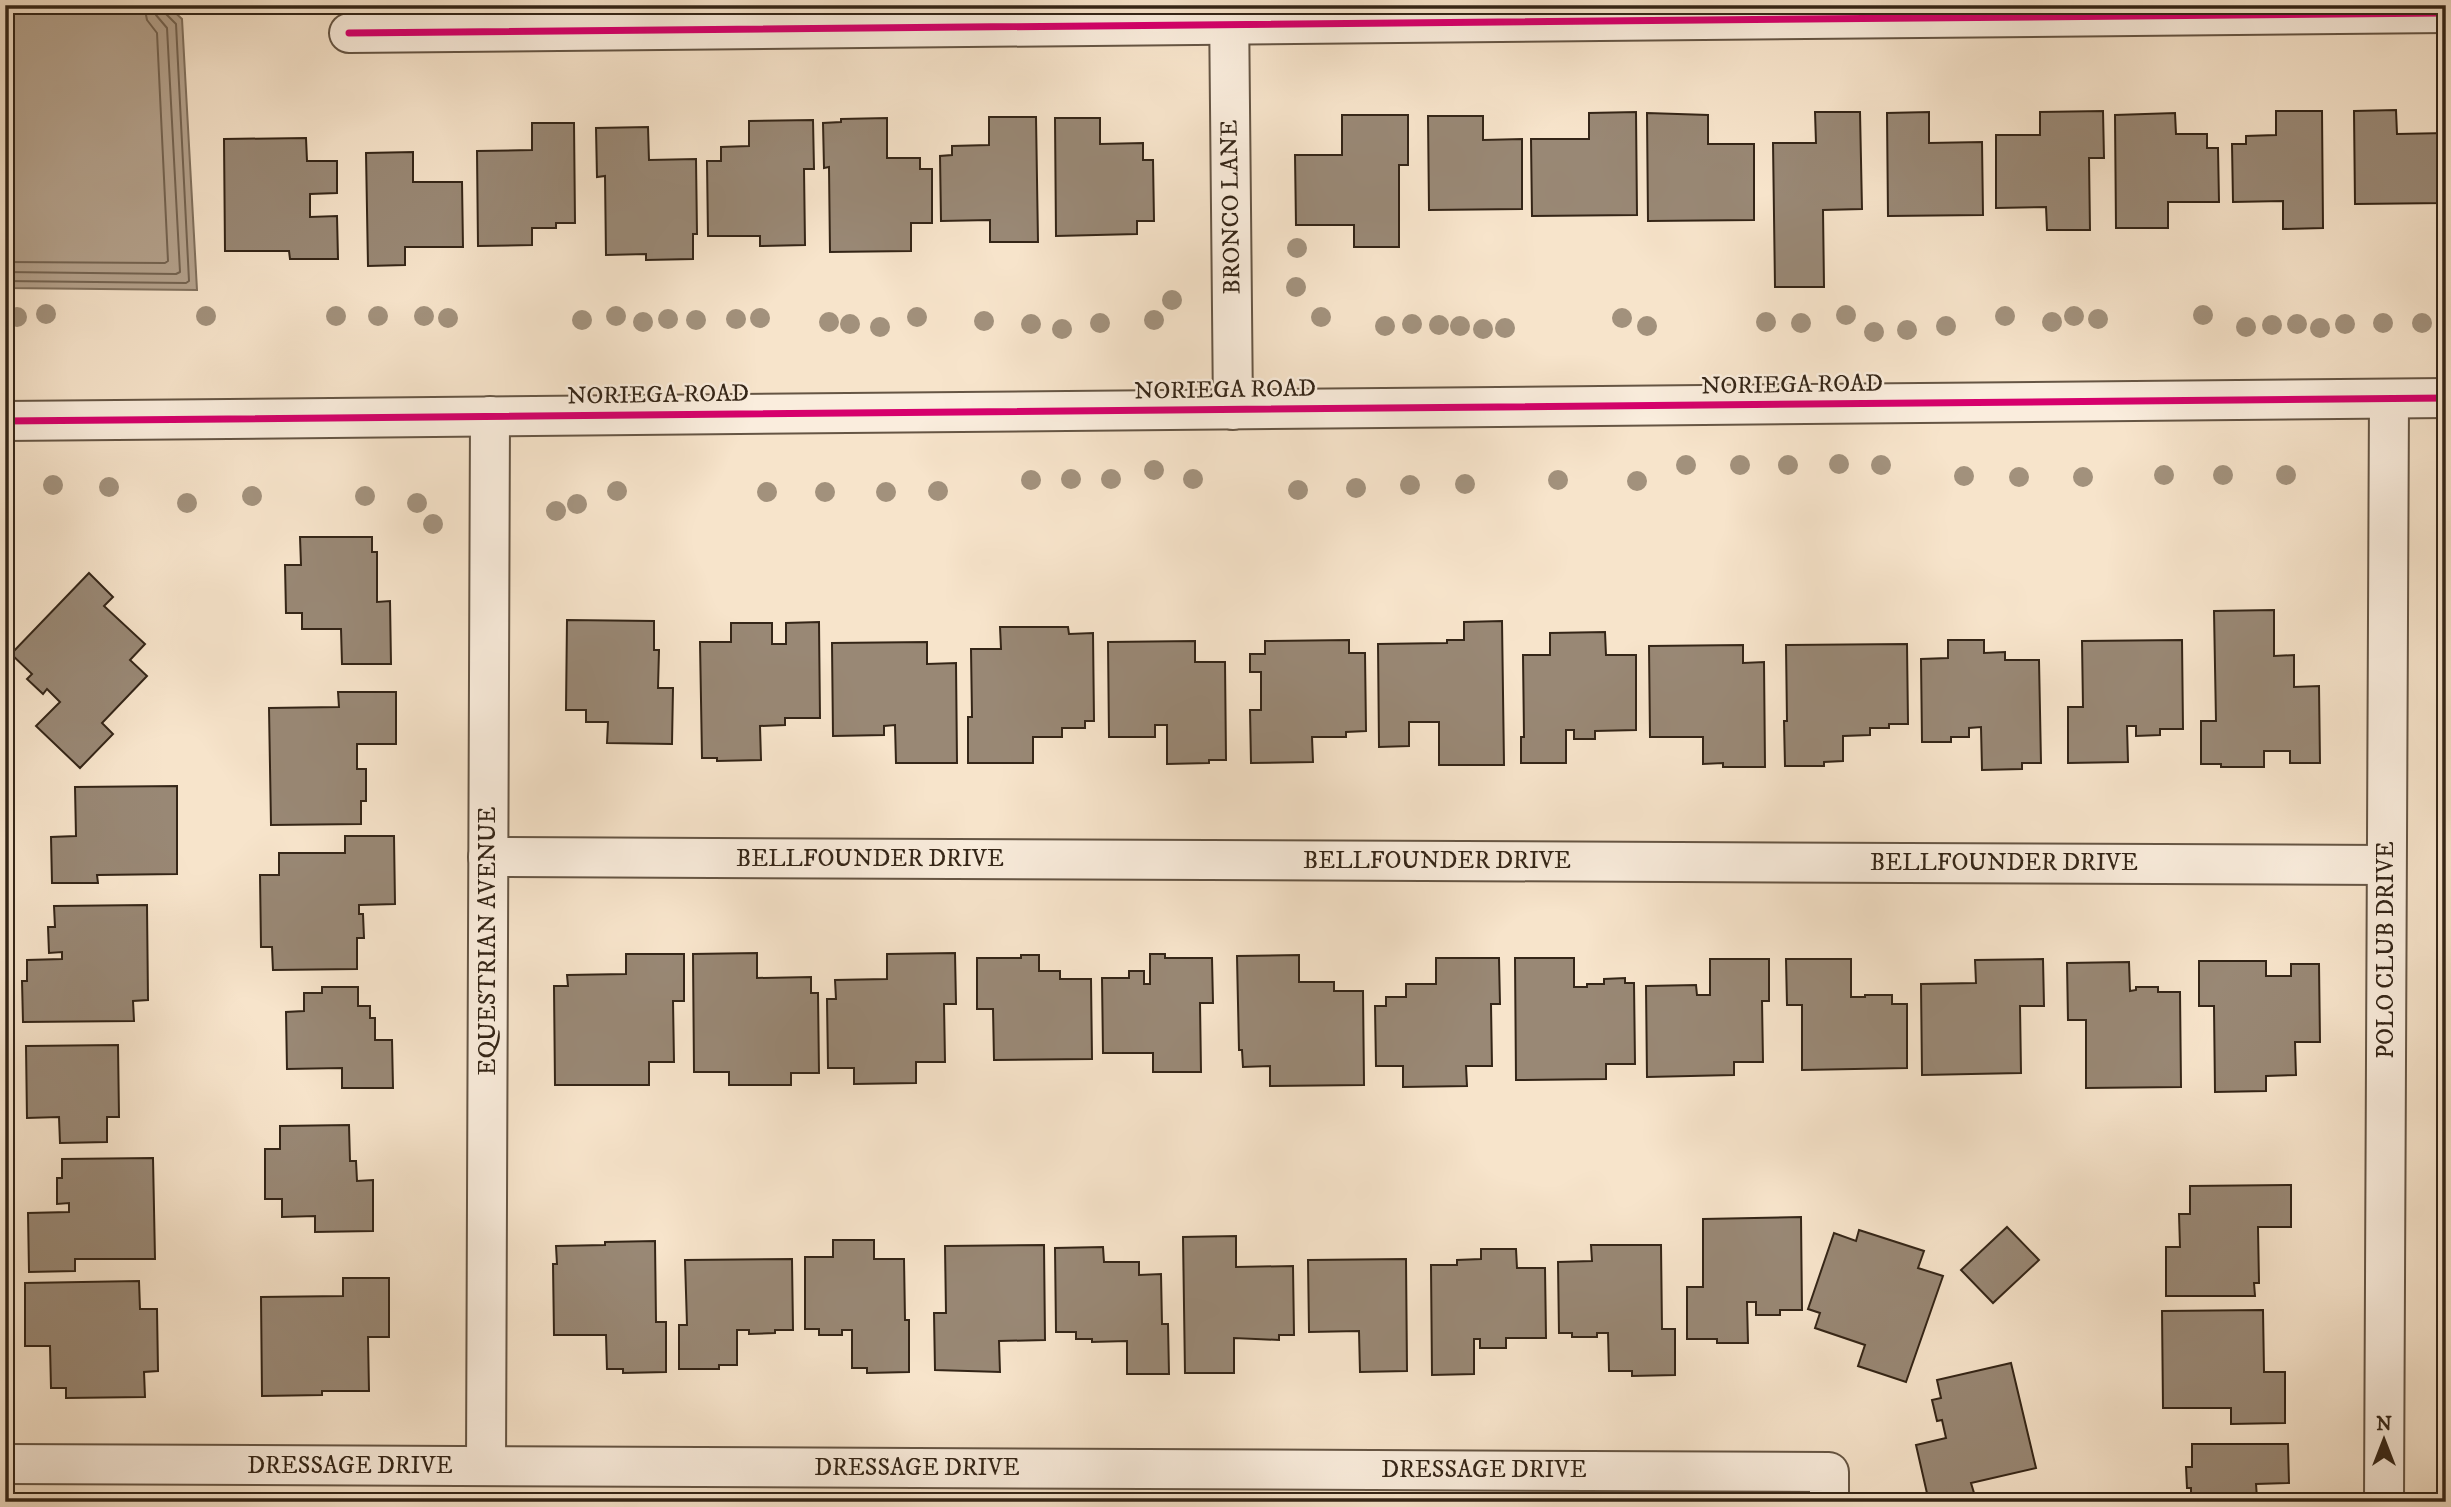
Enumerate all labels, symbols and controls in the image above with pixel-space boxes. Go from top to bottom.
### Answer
street label: BRONCO LANE [1214,119,1248,295]
street label: NORIEGA ROAD [1701,368,1883,402]
street label: NORIEGA ROAD [1134,373,1316,407]
street label: NORIEGA ROAD [567,378,749,412]
street label: EQUESTRIAN AVENUE [473,806,503,1076]
street label: POLO CLUB DRIVE [2371,841,2401,1059]
street label: BELLFOUNDER DRIVE [736,844,1004,874]
street label: BELLFOUNDER DRIVE [1303,846,1571,876]
street label: BELLFOUNDER DRIVE [1870,848,2138,878]
north arrow [2350,1406,2420,1476]
text: N [2376,1413,2392,1436]
street label: DRESSAGE DRIVE [247,1451,453,1481]
street label: DRESSAGE DRIVE [814,1453,1020,1483]
street label: DRESSAGE DRIVE [1381,1455,1587,1485]

